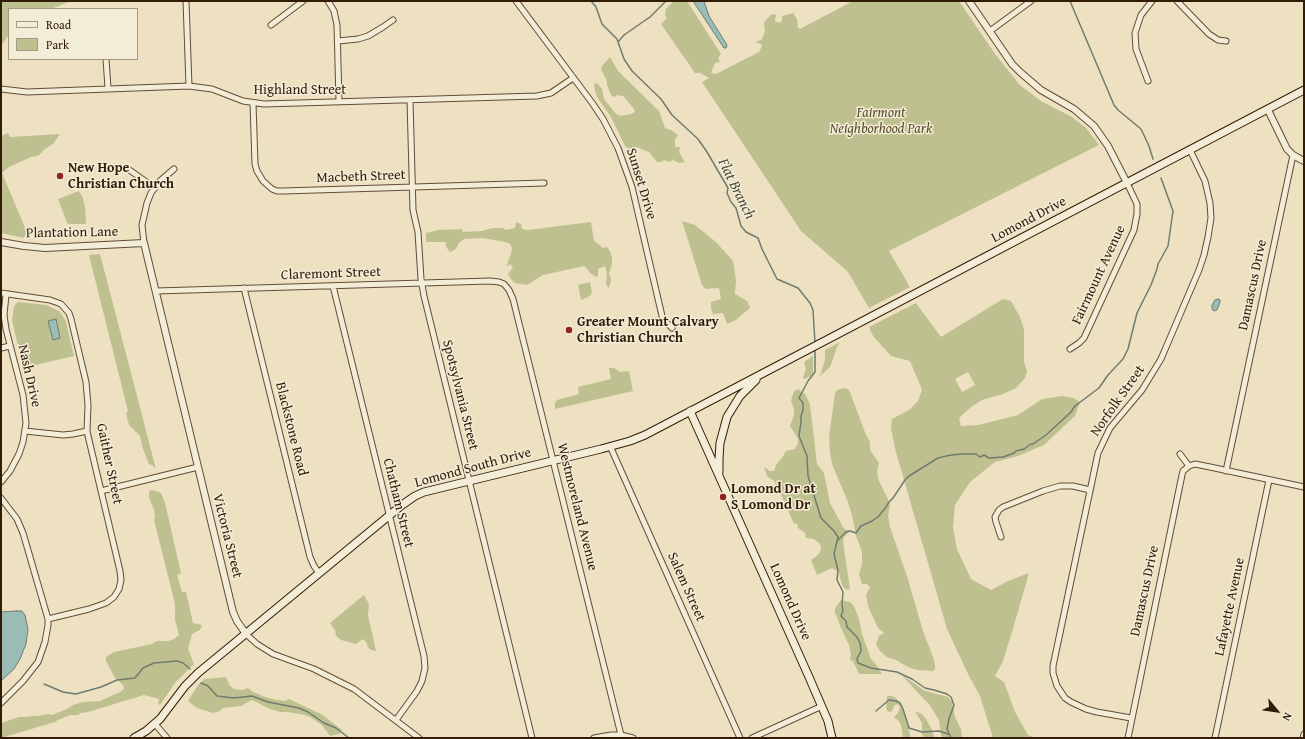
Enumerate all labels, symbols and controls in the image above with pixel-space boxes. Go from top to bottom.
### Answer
legend [8,8,138,60]
text: Road [46,16,71,33]
text: Park [46,36,69,53]
street label: Highland Street [254,82,346,98]
park label: Fairmont Neighborhood Park [830,105,932,138]
street label: Sunset Drive [622,146,660,222]
water label: Flat Branch [714,156,758,222]
place label: New Hope Christian Church [68,160,174,192]
street label: Macbeth Street [316,167,406,187]
marker: New Hope Christian Church [55,171,65,181]
street label: Lomond Drive [989,193,1069,247]
street label: Fairmount Avenue [1069,223,1129,327]
street label: Plantation Lane [26,224,118,242]
street label: Damascus Drive [1235,238,1271,332]
street label: Claremont Street [281,264,381,284]
place label: Greater Mount Calvary Christian Church [577,314,719,346]
marker: Greater Mount Calvary Christian Church [564,325,574,335]
street label: Spotsylvania Street [438,338,482,452]
street label: Nash Drive [14,343,44,409]
street label: Norfolk Street [1087,362,1149,440]
street label: Blackstone Road [271,380,311,478]
street label: Gaither Street [92,422,126,506]
street label: Westmoreland Avenue [553,441,601,573]
street label: Lomond South Drive [413,444,533,492]
street label: Chatham Street [379,457,417,549]
place label: Lomond Dr at S Lomond Dr [731,481,816,514]
street label: Victoria Street [208,492,246,580]
marker: Lomond Dr at S Lomond Dr [718,492,728,502]
street label: Damascus Drive [1127,544,1163,638]
street label: Salem Street [663,550,709,624]
street label: Lafayette Avenue [1211,556,1249,658]
street label: Lomond Drive [766,561,814,643]
north arrow [1257,691,1297,731]
text: N [1279,710,1296,724]

